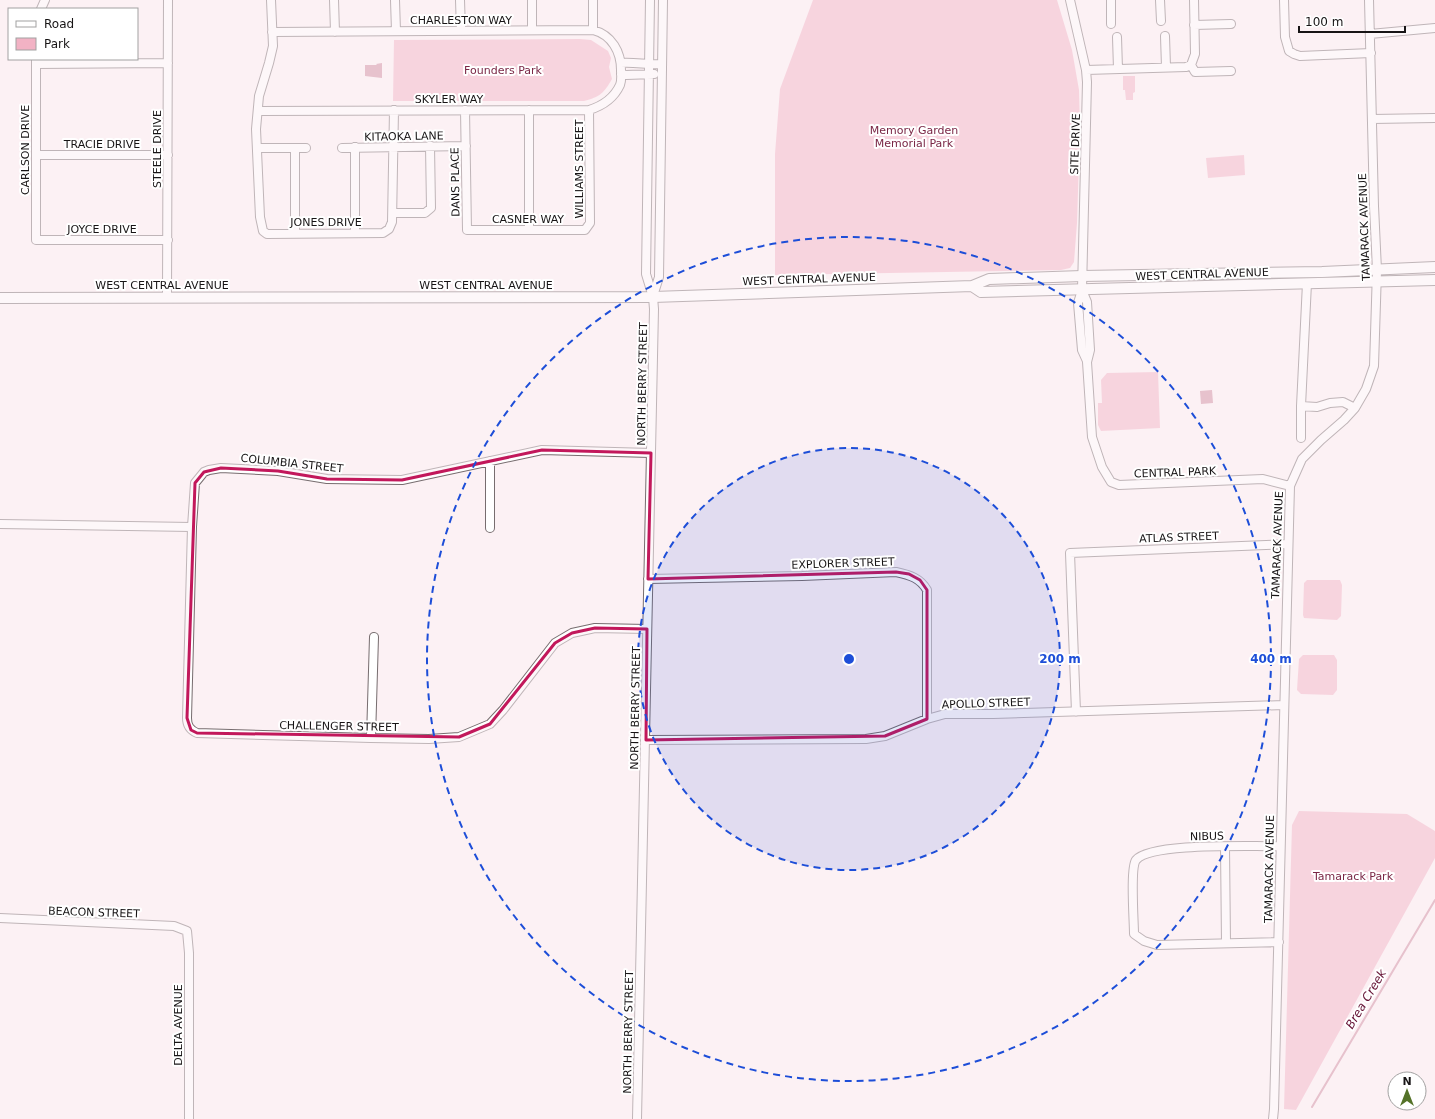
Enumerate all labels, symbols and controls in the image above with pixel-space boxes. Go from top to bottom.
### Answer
legend [8,8,138,60]
scale bar [1299,8,1405,34]
street label: CHARLESTON WAY [410,14,512,27]
text: 100 m [1305,15,1343,29]
text: Road [44,17,74,31]
text: Park [44,37,70,51]
park label: Founders Park [464,64,543,77]
street label: SKYLER WAY [415,93,483,106]
street label: CARLSON DRIVE [19,105,32,195]
street label: STEELE DRIVE [151,110,164,188]
street label: SITE DRIVE [1068,113,1083,175]
street label: WILLIAMS STREET [573,119,586,219]
park label: Memory Garden Memorial Park [870,124,958,150]
street label: KITAOKA LANE [364,129,444,144]
street label: TRACIE DRIVE [63,138,140,151]
street label: DANS PLACE [448,147,463,217]
street label: TAMARACK AVENUE [1356,173,1373,282]
street label: CASNER WAY [492,213,564,226]
street label: JONES DRIVE [289,216,362,229]
street label: JOYCE DRIVE [66,223,137,236]
street label: WEST CENTRAL AVENUE [1135,266,1269,283]
street label: WEST CENTRAL AVENUE [742,271,876,288]
street label: WEST CENTRAL AVENUE [95,279,229,292]
street label: WEST CENTRAL AVENUE [419,279,553,292]
street label: NORTH BERRY STREET [635,322,650,446]
street label: COLUMBIA STREET [240,452,344,475]
street label: CENTRAL PARK [1134,465,1217,480]
street label: TAMARACK AVENUE [1269,491,1286,600]
street label: ATLAS STREET [1139,530,1219,545]
street label: EXPLORER STREET [791,555,895,572]
street label: NORTH BERRY STREET [628,646,643,770]
centre of rings [842,652,856,666]
text: 200 m [1039,652,1081,666]
text: 400 m [1250,652,1292,666]
street label: APOLLO STREET [941,695,1031,712]
street label: CHALLENGER STREET [279,719,399,734]
street label: TAMARACK AVENUE [1262,815,1277,924]
street label: NIBUS [1190,830,1224,843]
park label: Tamarack Park [1312,870,1394,883]
street label: BEACON STREET [48,904,140,921]
water label: Brea Creek [1343,966,1390,1031]
street label: NORTH BERRY STREET [621,970,636,1094]
street label: DELTA AVENUE [172,984,185,1066]
north arrow [1387,1071,1427,1111]
text: N [1402,1075,1412,1088]

